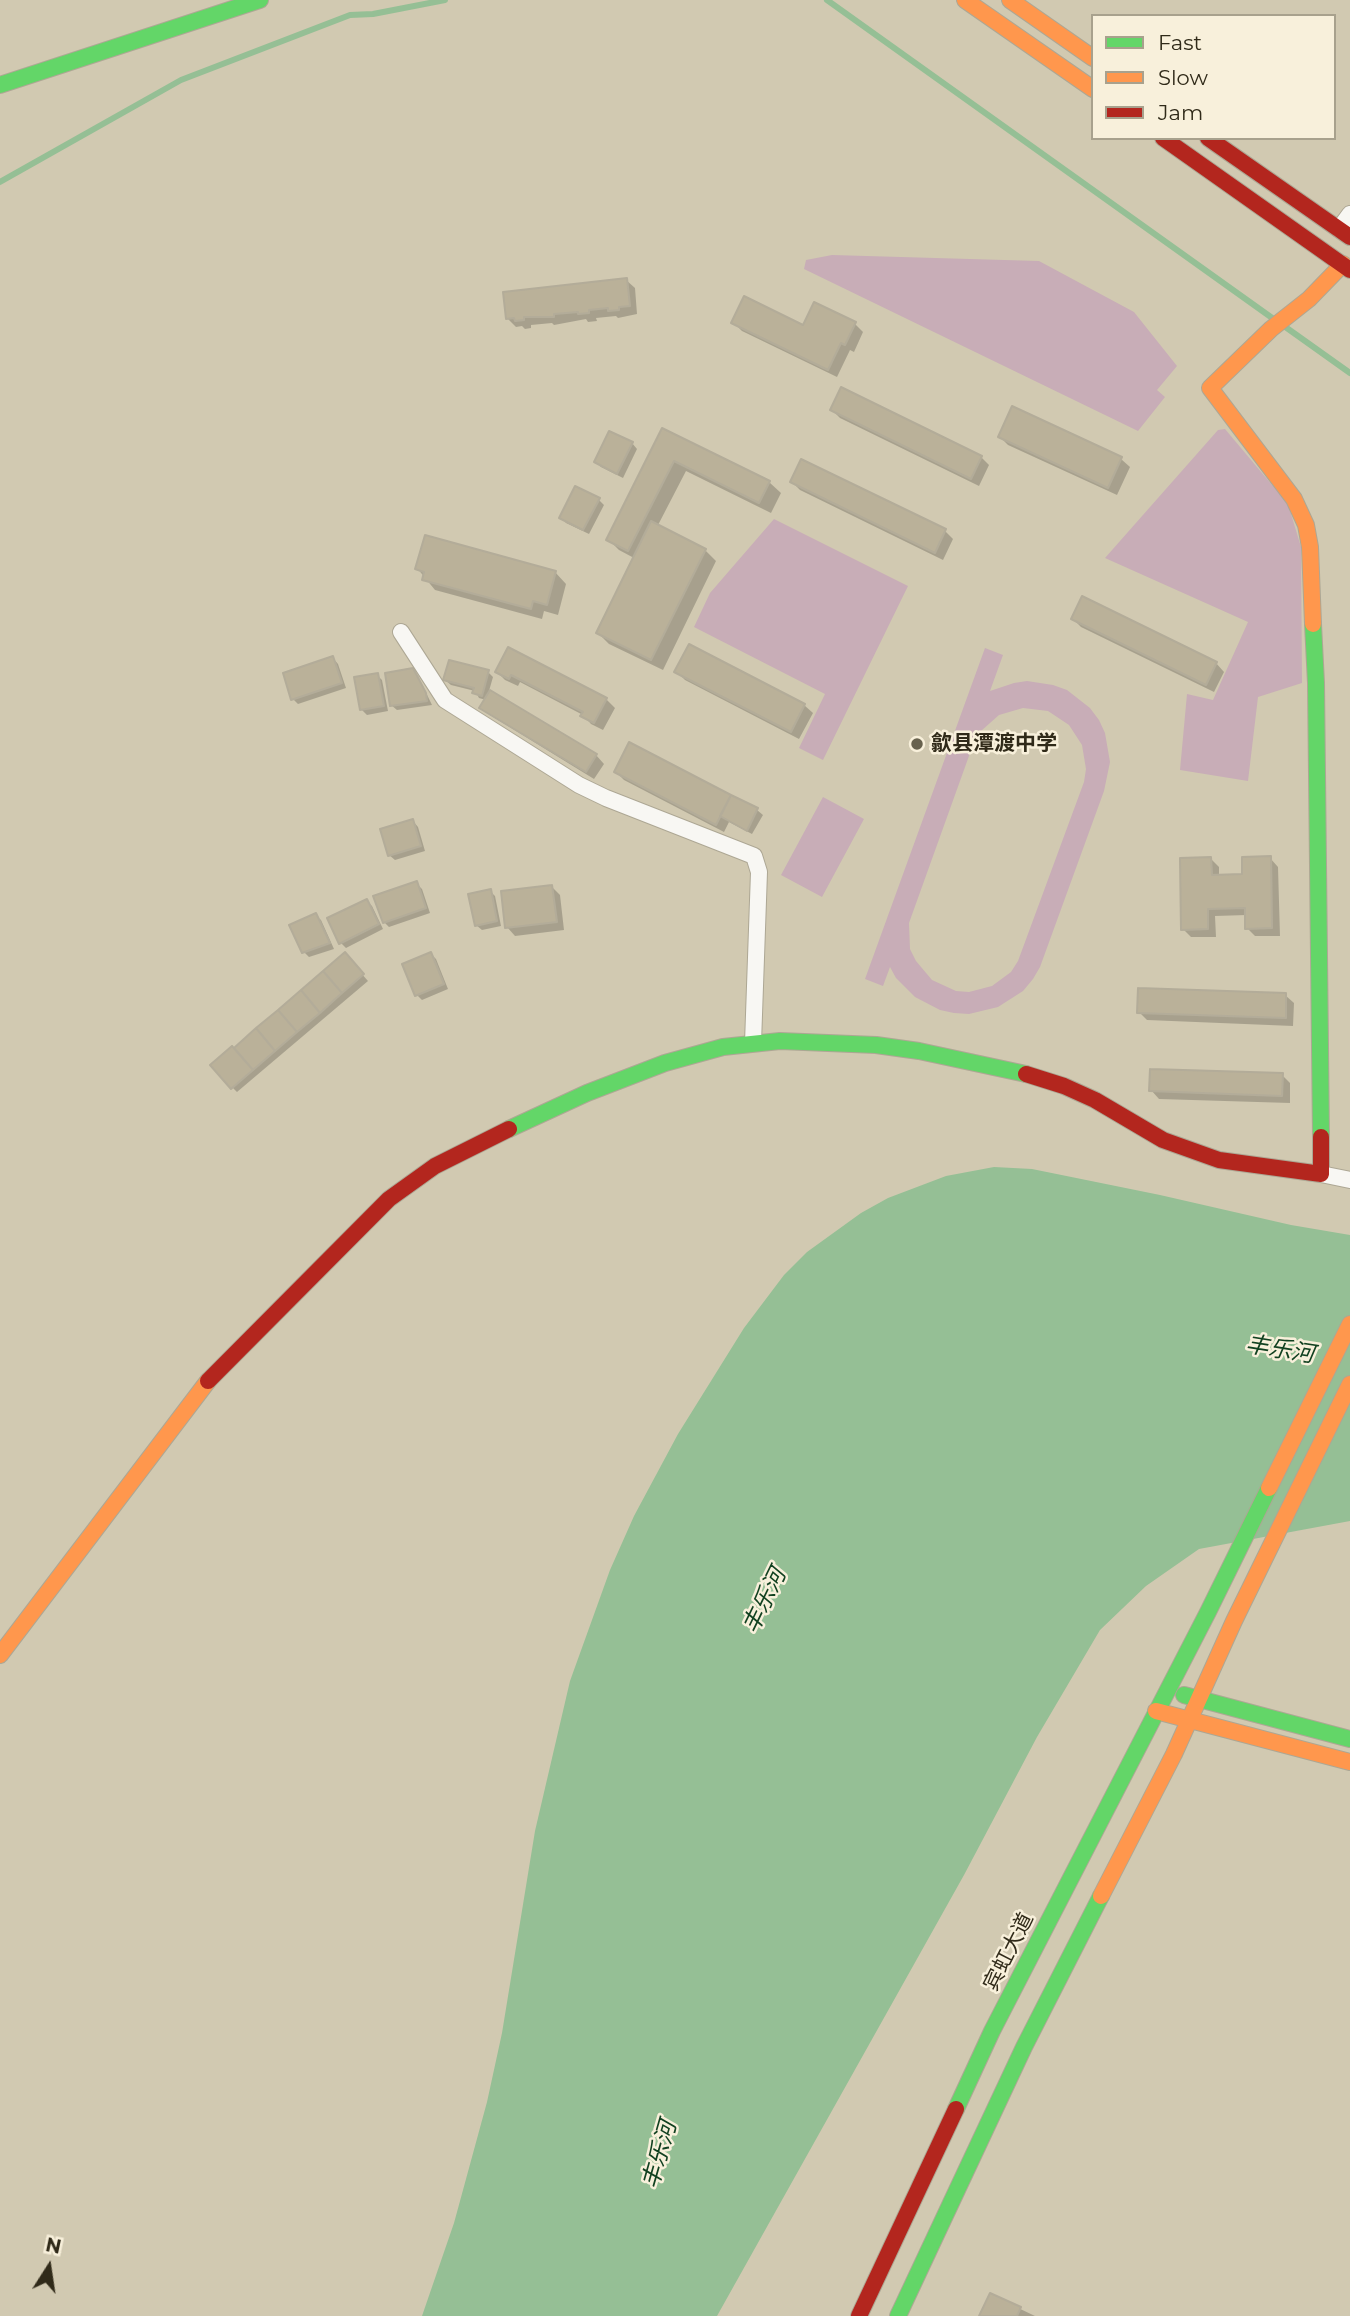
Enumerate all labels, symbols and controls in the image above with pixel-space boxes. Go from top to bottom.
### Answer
legend [1091,14,1336,140]
text: Fast [1158,30,1202,55]
text: Slow [1158,65,1208,90]
text: Jam [1158,100,1203,125]
place label: 歙县潭渡中学 [931,731,1057,757]
marker: 歙县潭渡中学 [909,736,925,752]
water label: 丰乐河 [1244,1331,1316,1369]
water label: 丰乐河 [737,1564,793,1638]
street label: 宾虹大道 [979,1909,1039,1995]
water label: 丰乐河 [637,2118,683,2192]
north arrow [14,2232,84,2302]
text: N [44,2233,63,2259]

